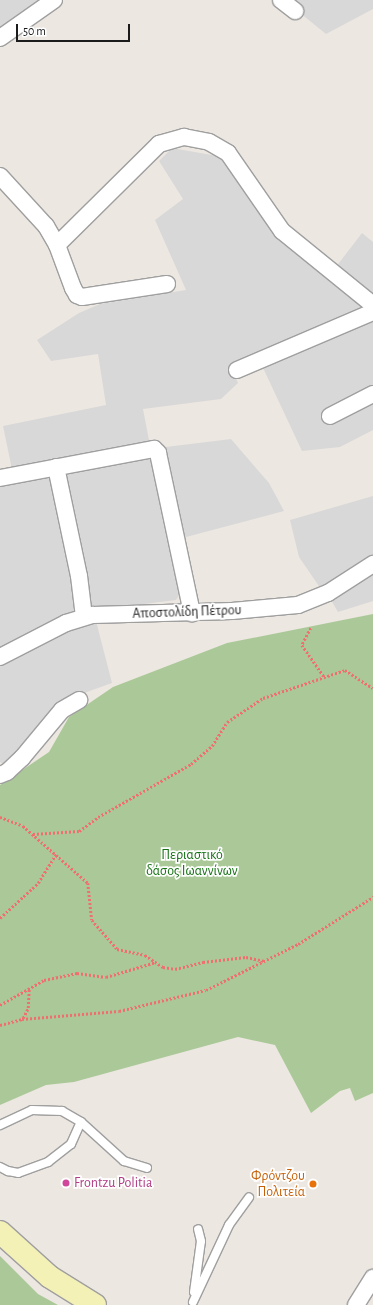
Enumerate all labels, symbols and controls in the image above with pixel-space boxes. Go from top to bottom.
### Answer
scale bar [18,16,132,42]
text: 50 m [23,25,46,37]
street label: Αποστολίδη Πέτρου [132,602,242,622]
park label: Περιαστικό δάσος Ιωαννίνων [146,847,238,880]
place label: Φρόντζου Πολιτεία [251,1168,305,1200]
place label: Frontzu Politia [74,1175,152,1191]
marker: Frontzu Politia [61,1178,71,1188]
marker: Φρόντζου Πολιτεία [308,1179,318,1189]

